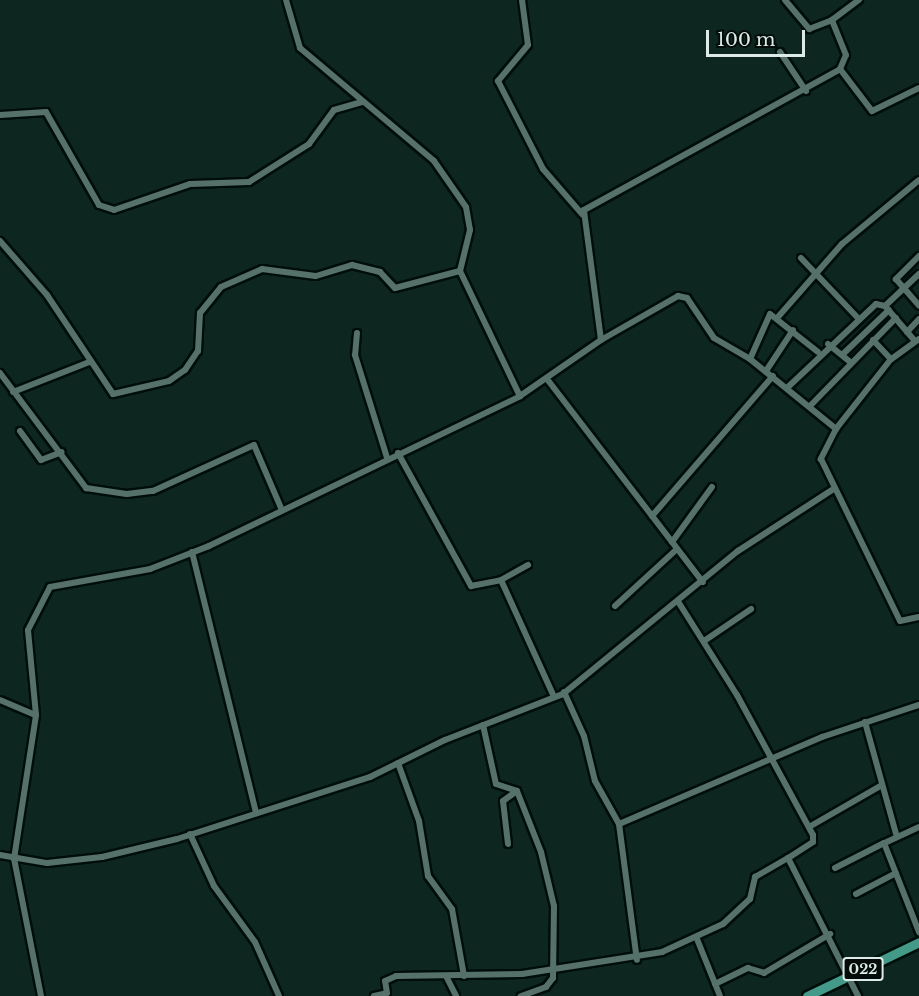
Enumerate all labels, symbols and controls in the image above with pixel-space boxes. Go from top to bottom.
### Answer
scale bar [709,18,808,56]
text: 100 m [717,29,775,51]
road number: 022 [842,958,884,980]

